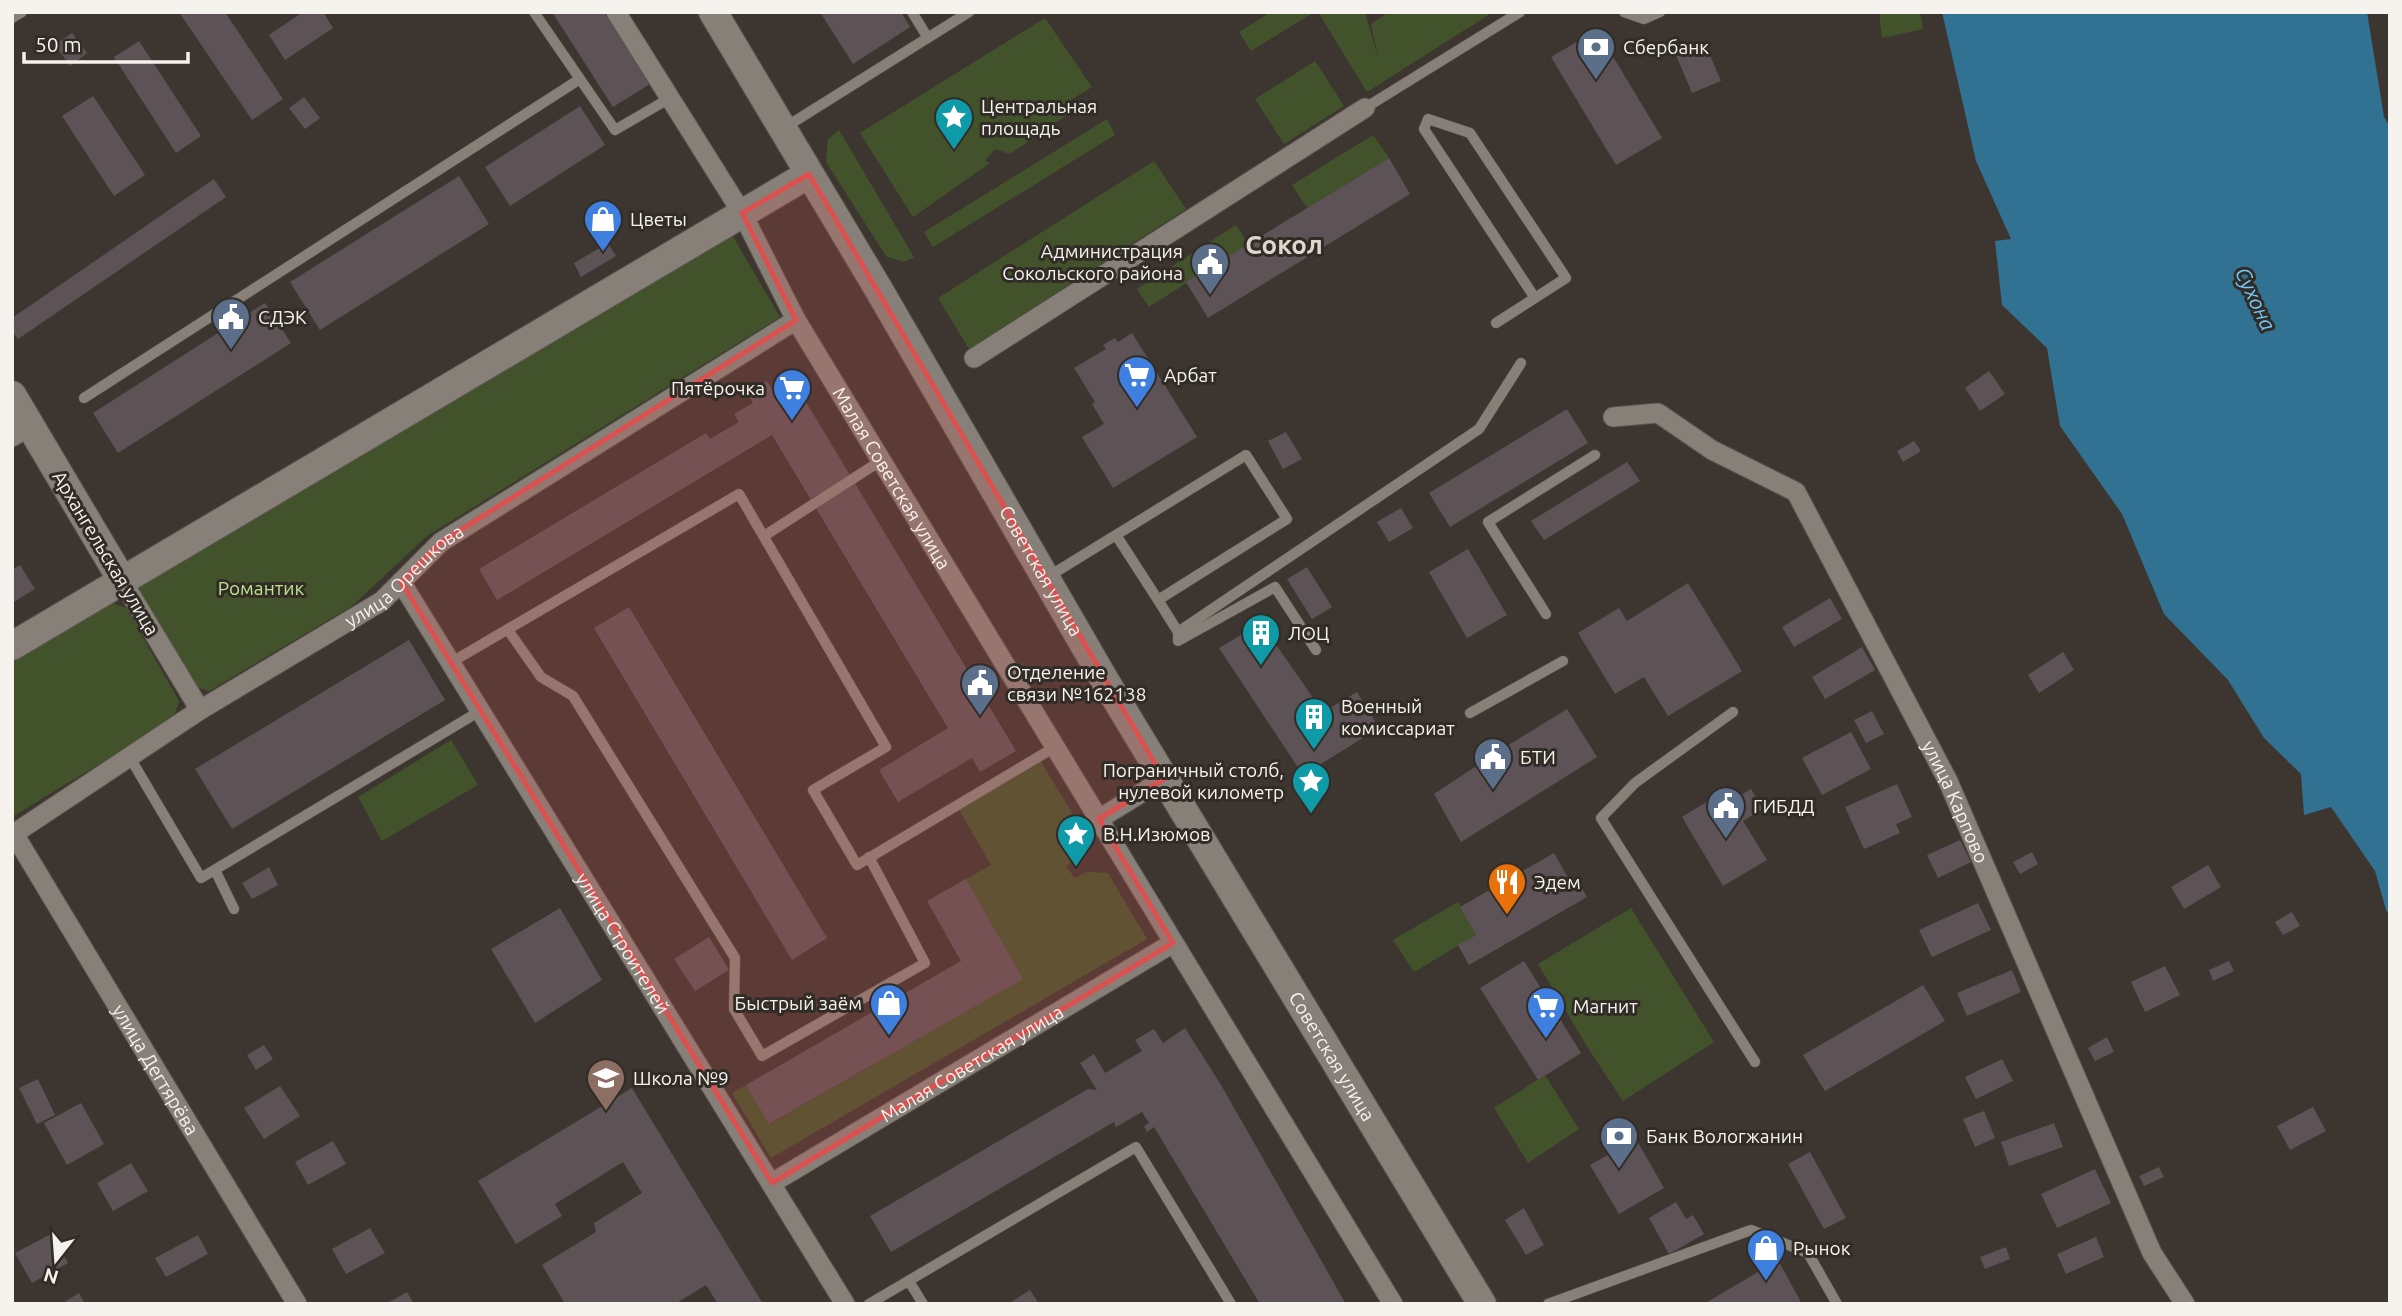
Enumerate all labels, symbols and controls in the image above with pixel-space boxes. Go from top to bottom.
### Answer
scale bar [24,21,189,65]
bank icon: Сбербанк [1575,26,1617,81]
text: 50 m [35,32,82,56]
place label: Сбербанк [1623,36,1709,58]
place label: Центральная площадь [981,95,1097,139]
place icon: Центральная площадь [933,96,975,151]
shop icon: Цветы [582,198,624,253]
place label: Цветы [630,208,687,230]
district label: Сокол [1245,230,1323,259]
place label: Администрация Сокольского района [1002,240,1183,284]
public building icon: Администрация Сокольского района [1189,241,1231,296]
water label: Сухона [2231,263,2281,334]
public building icon: СДЭК [210,296,252,351]
place label: СДЭК [258,306,307,328]
supermarket icon: Арбат [1116,354,1158,409]
place label: Арбат [1164,364,1217,386]
supermarket icon: Пятёрочка [771,367,813,422]
place label: Пятёрочка [671,377,765,399]
street label: Малая Советская улица [828,383,956,573]
street label: Архангельская улица [48,467,164,639]
street label: Советская улица [995,501,1088,640]
street label: улица Орешкова [341,520,467,632]
park label: Романтик [218,577,304,599]
building icon: ЛОЦ [1240,612,1282,667]
place label: ЛОЦ [1288,622,1329,644]
place label: Отделение связи №162138 [1007,661,1146,705]
public building icon: Отделение связи №162138 [959,662,1001,717]
place label: Военный комиссариат [1341,695,1455,739]
building icon: Военный комиссариат [1293,696,1335,751]
public building icon: БТИ [1472,736,1514,791]
street label: улица Карпово [1918,737,1993,866]
place label: БТИ [1520,746,1556,768]
place label: Пограничный столб, нулевой километр [1103,759,1284,803]
place icon: Пограничный столб, нулевой километр [1290,760,1332,815]
public building icon: ГИБДД [1705,785,1747,840]
place label: ГИБДД [1753,795,1815,817]
place icon: В.Н.Изюмов [1055,813,1097,868]
place label: В.Н.Изюмов [1103,823,1210,845]
restaurant icon: Эдем [1486,861,1528,916]
street label: улица Строителей [571,869,675,1018]
place label: Эдем [1534,871,1581,893]
shop icon: Быстрый заём [868,982,910,1037]
supermarket icon: Магнит [1525,985,1567,1040]
street label: Советская улица [1285,988,1380,1125]
place label: Быстрый заём [735,992,862,1014]
place label: Магнит [1573,995,1638,1017]
street label: улица Дегтярёва [108,1000,204,1139]
street label: Малая Советская улица [877,1000,1067,1126]
school or university icon: Школа №9 [585,1057,627,1112]
place label: Школа №9 [633,1067,729,1089]
bank icon: Банк Вологжанин [1598,1115,1640,1170]
place label: Банк Вологжанин [1646,1125,1803,1147]
north arrow [21,1225,91,1295]
shop icon: Рынок [1745,1227,1787,1282]
place label: Рынок [1793,1237,1851,1259]
text: N [41,1264,61,1289]

